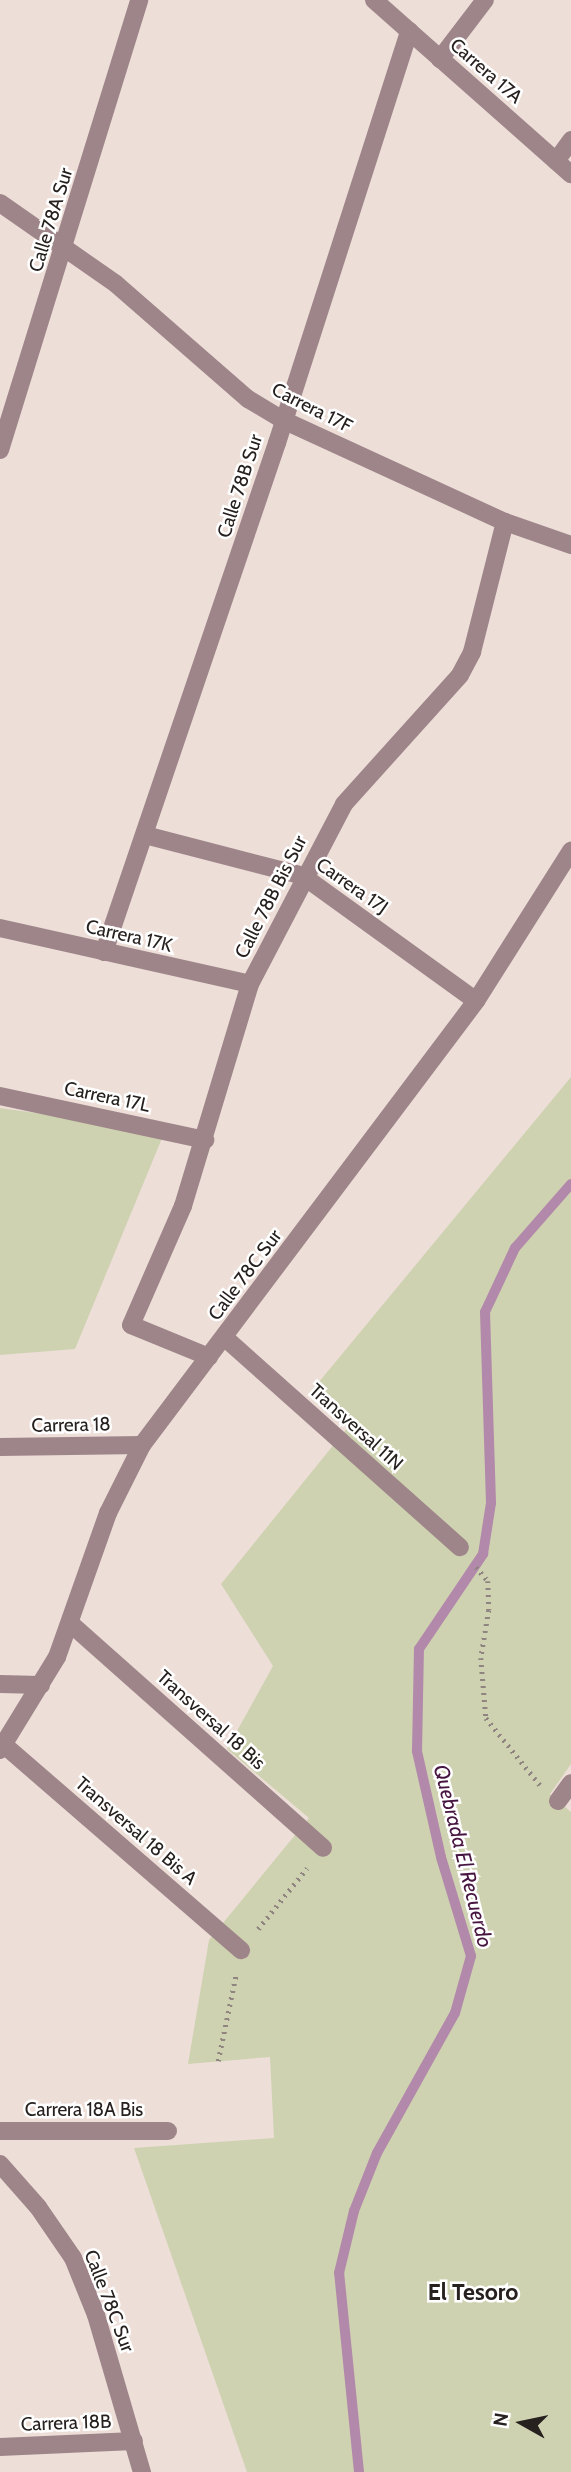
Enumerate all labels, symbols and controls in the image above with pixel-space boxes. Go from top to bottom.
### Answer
street label: Carrera 17A [445,33,527,109]
street label: Calle 78A Sur [24,165,78,275]
street label: Carrera 17F [268,378,356,438]
street label: Calle 78B Sur [213,431,267,541]
street label: Calle 78B Bis Sur [230,832,312,962]
street label: Carrera 17J [312,853,392,919]
street label: Carrera 17K [84,915,174,957]
street label: Carrera 17L [62,1077,152,1117]
street label: Calle 78C Sur [203,1225,287,1325]
street label: Transversal 11N [304,1379,408,1475]
street label: Carrera 18 [31,1413,111,1437]
street label: Transversal 18 Bis [152,1665,270,1775]
water label: Quebrada El Recuerdo [428,1762,498,1950]
street label: Transversal 18 Bis A [71,1772,201,1890]
street label: Carrera 18A Bis [25,2099,143,2121]
street label: Calle 78C Sur [79,2247,139,2355]
district label: El Tesoro [428,2278,518,2306]
north arrow [487,2388,557,2458]
street label: Carrera 18B [20,2410,112,2436]
text: N [488,2411,513,2428]

